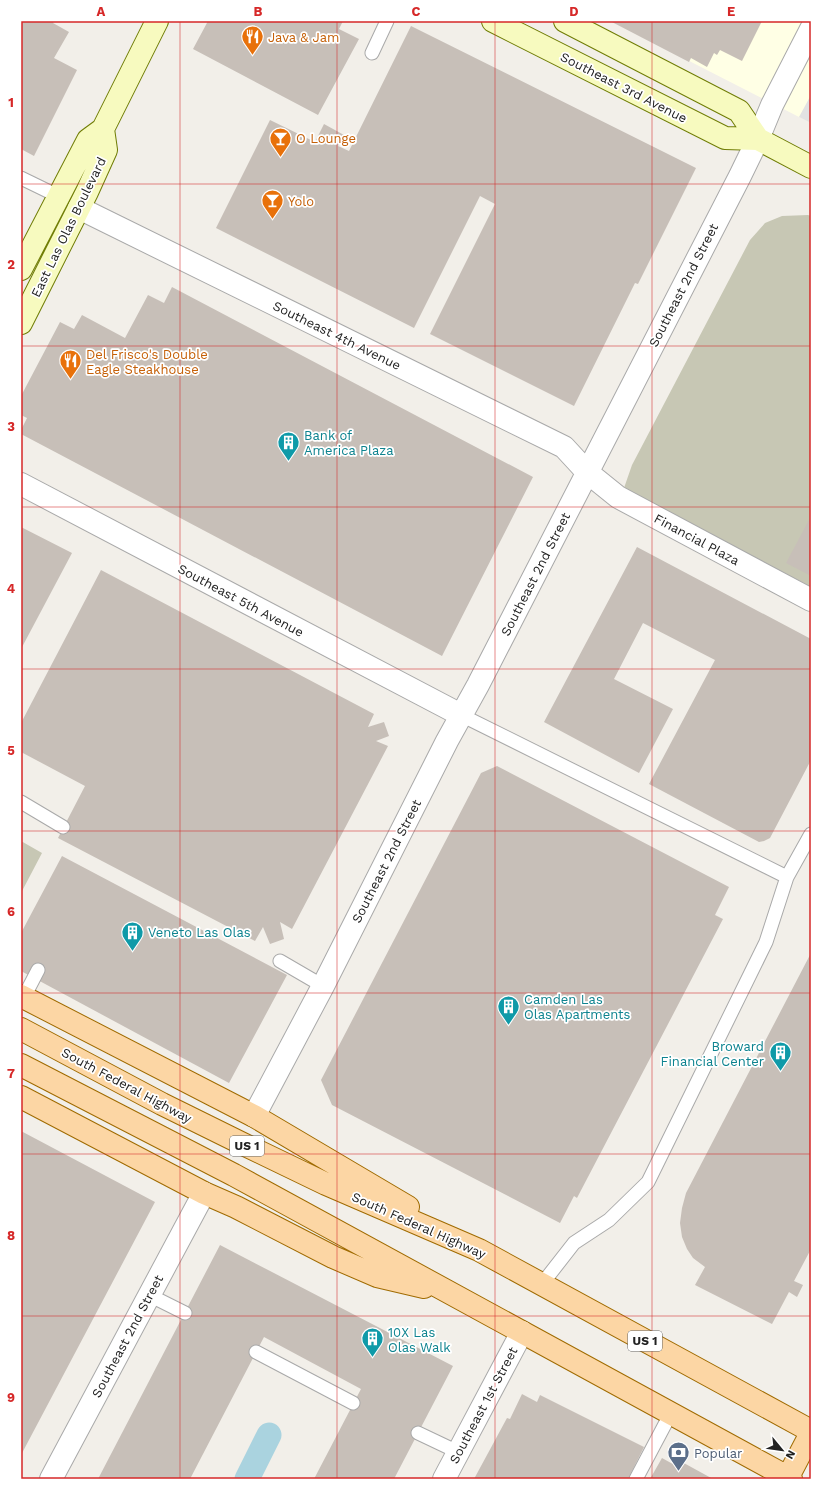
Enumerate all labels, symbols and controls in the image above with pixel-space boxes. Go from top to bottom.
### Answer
text: A [97,4,106,19]
text: B [254,4,263,19]
text: C [412,4,421,19]
text: D [569,4,579,19]
text: E [727,4,735,19]
restaurant icon: Java & Jam [240,24,266,57]
place label: Java & Jam [268,30,339,45]
street label: Southeast 3rd Avenue [558,49,690,126]
text: 1 [8,95,14,110]
bar icon: O Lounge [267,125,293,158]
place label: O Lounge [296,131,356,146]
street label: East Las Olas Boulevard [28,155,109,300]
bar icon: Yolo [259,188,285,221]
place label: Yolo [288,194,314,209]
street label: Southeast 2nd Street [646,220,721,349]
text: 2 [7,257,15,272]
street label: Southeast 4th Avenue [270,298,403,373]
place label: Del Frisco's Double Eagle Steakhouse [86,347,208,377]
restaurant icon: Del Frisco's Double Eagle Steakhouse [58,348,84,381]
text: 3 [7,419,15,434]
place label: Bank of America Plaza [304,428,394,458]
building icon: Bank of America Plaza [275,429,301,462]
street label: Southeast 2nd Street [498,509,573,638]
street label: Financial Plaza [652,511,743,569]
street label: Southeast 5th Avenue [175,561,306,640]
text: 4 [7,581,16,596]
text: 5 [7,743,15,758]
street label: Southeast 2nd Street [349,796,424,925]
text: 6 [7,904,15,919]
building icon: Veneto Las Olas [120,919,146,952]
place label: Veneto Las Olas [148,925,251,940]
place label: Camden Las Olas Apartments [524,992,631,1022]
building icon: Camden Las Olas Apartments [495,993,521,1026]
place label: Broward Financial Center [660,1039,764,1069]
building icon: Broward Financial Center [767,1040,793,1073]
street label: South Federal Highway [59,1045,195,1126]
text: 7 [7,1066,15,1081]
road number: US 1 [230,1136,264,1156]
street label: South Federal Highway [349,1189,488,1262]
text: 8 [7,1228,15,1243]
street label: Southeast 2nd Street [89,1272,166,1400]
place label: 10X Las Olas Walk [388,1325,451,1355]
building icon: 10X Las Olas Walk [359,1326,385,1359]
road number: US 1 [628,1331,662,1351]
street label: Southeast 1st Street [446,1344,521,1466]
text: 9 [7,1390,15,1405]
north arrow [762,1430,802,1470]
bank icon: Popular [665,1440,691,1473]
place label: Popular [694,1446,742,1461]
text: N [783,1448,798,1461]

